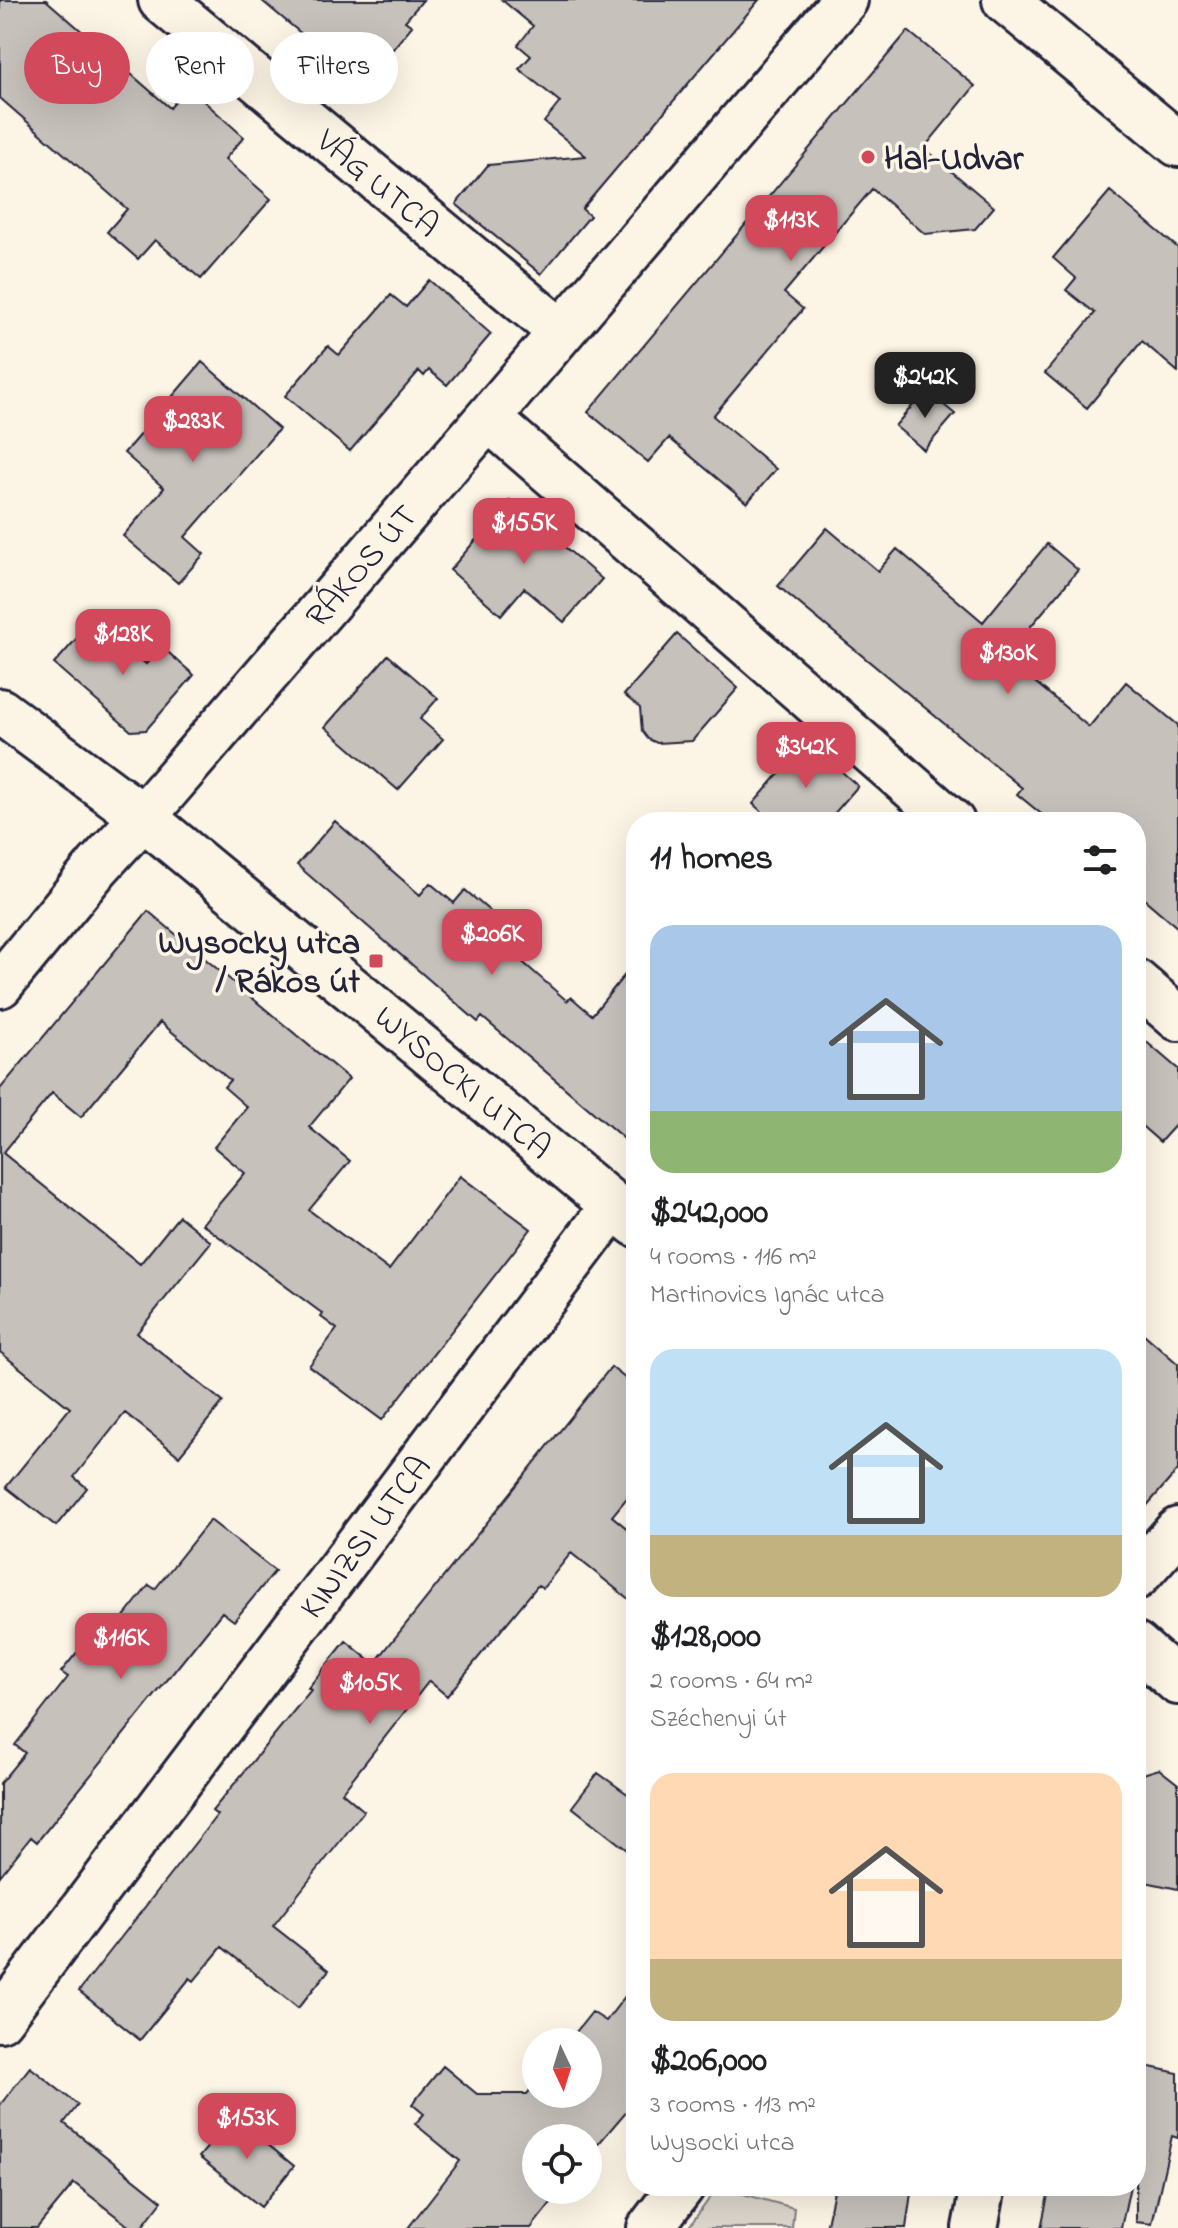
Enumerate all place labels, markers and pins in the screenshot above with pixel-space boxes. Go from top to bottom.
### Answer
place label: Hal-Udvar [884,136,1025,186]
marker: Hal-Udvar [859,148,877,166]
pin: $113K [735,195,847,263]
pin: $242K [869,352,981,420]
pin: $283K [137,396,249,464]
pin: $155K [468,498,580,566]
pin: $128K [67,609,179,677]
pin: $130K [952,628,1064,696]
pin: $342K [750,722,862,790]
pin: $206K [436,909,548,977]
place label: Wysocky utca / Rákos út [158,920,361,1009]
marker: Wysocky utca / Rákos út [367,952,385,970]
pin: $116K [65,1613,177,1681]
pin: $105K [314,1658,426,1726]
pin: $153K [191,2093,303,2161]

